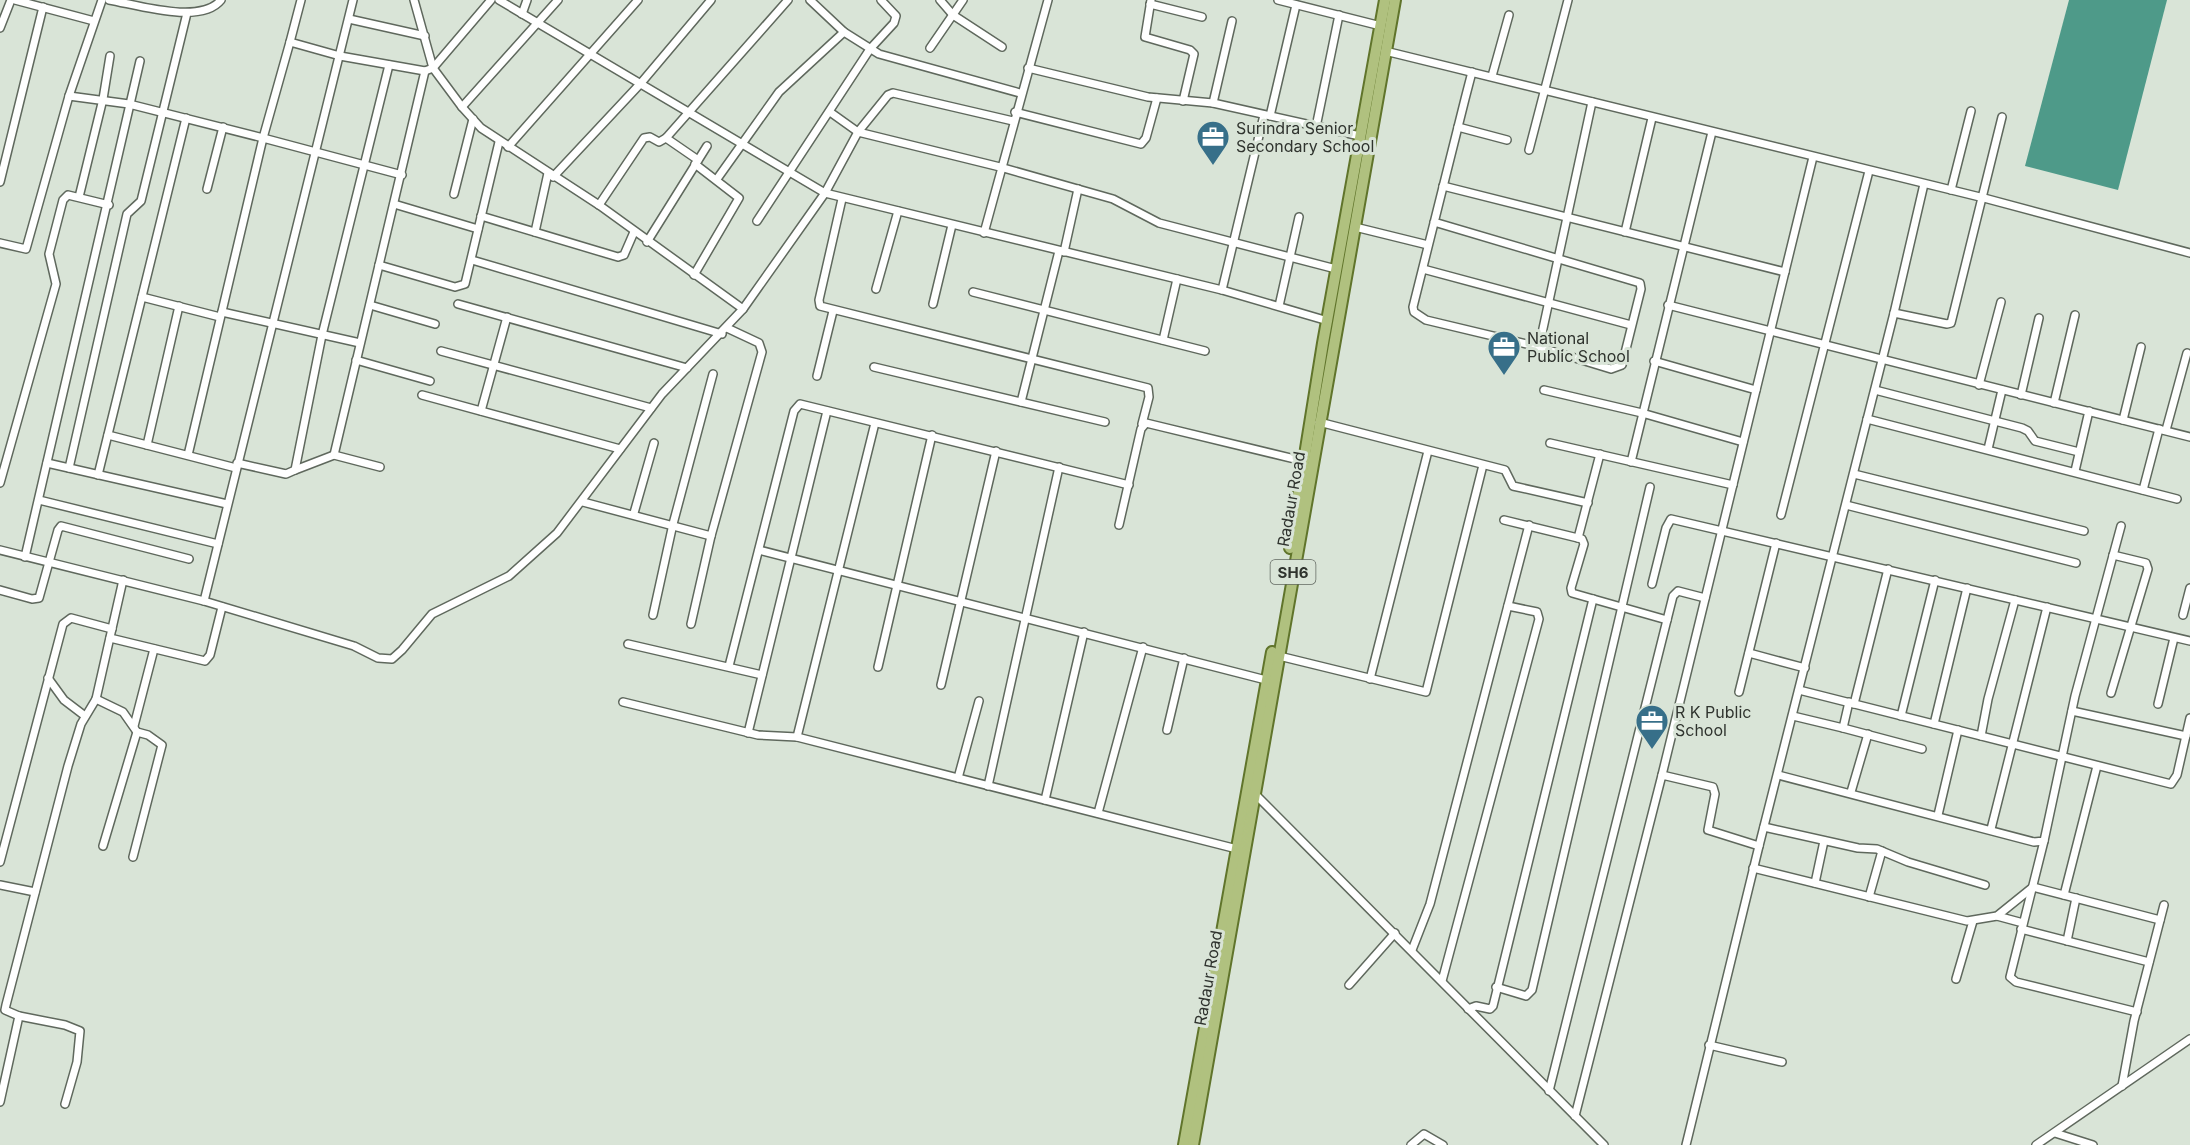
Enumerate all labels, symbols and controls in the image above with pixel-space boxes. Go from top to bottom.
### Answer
place label: Surindra Senior Secondary School [1236,118,1374,156]
office icon: Surindra Senior Secondary School [1195,119,1231,166]
place label: National Public School [1527,328,1630,366]
office icon: National Public School [1486,329,1522,376]
street label: Radaur Road [1273,450,1309,548]
road number: SH6 [1270,560,1316,584]
place label: R K Public School [1675,702,1751,740]
office icon: R K Public School [1634,703,1670,750]
street label: Radaur Road [1190,929,1226,1027]

